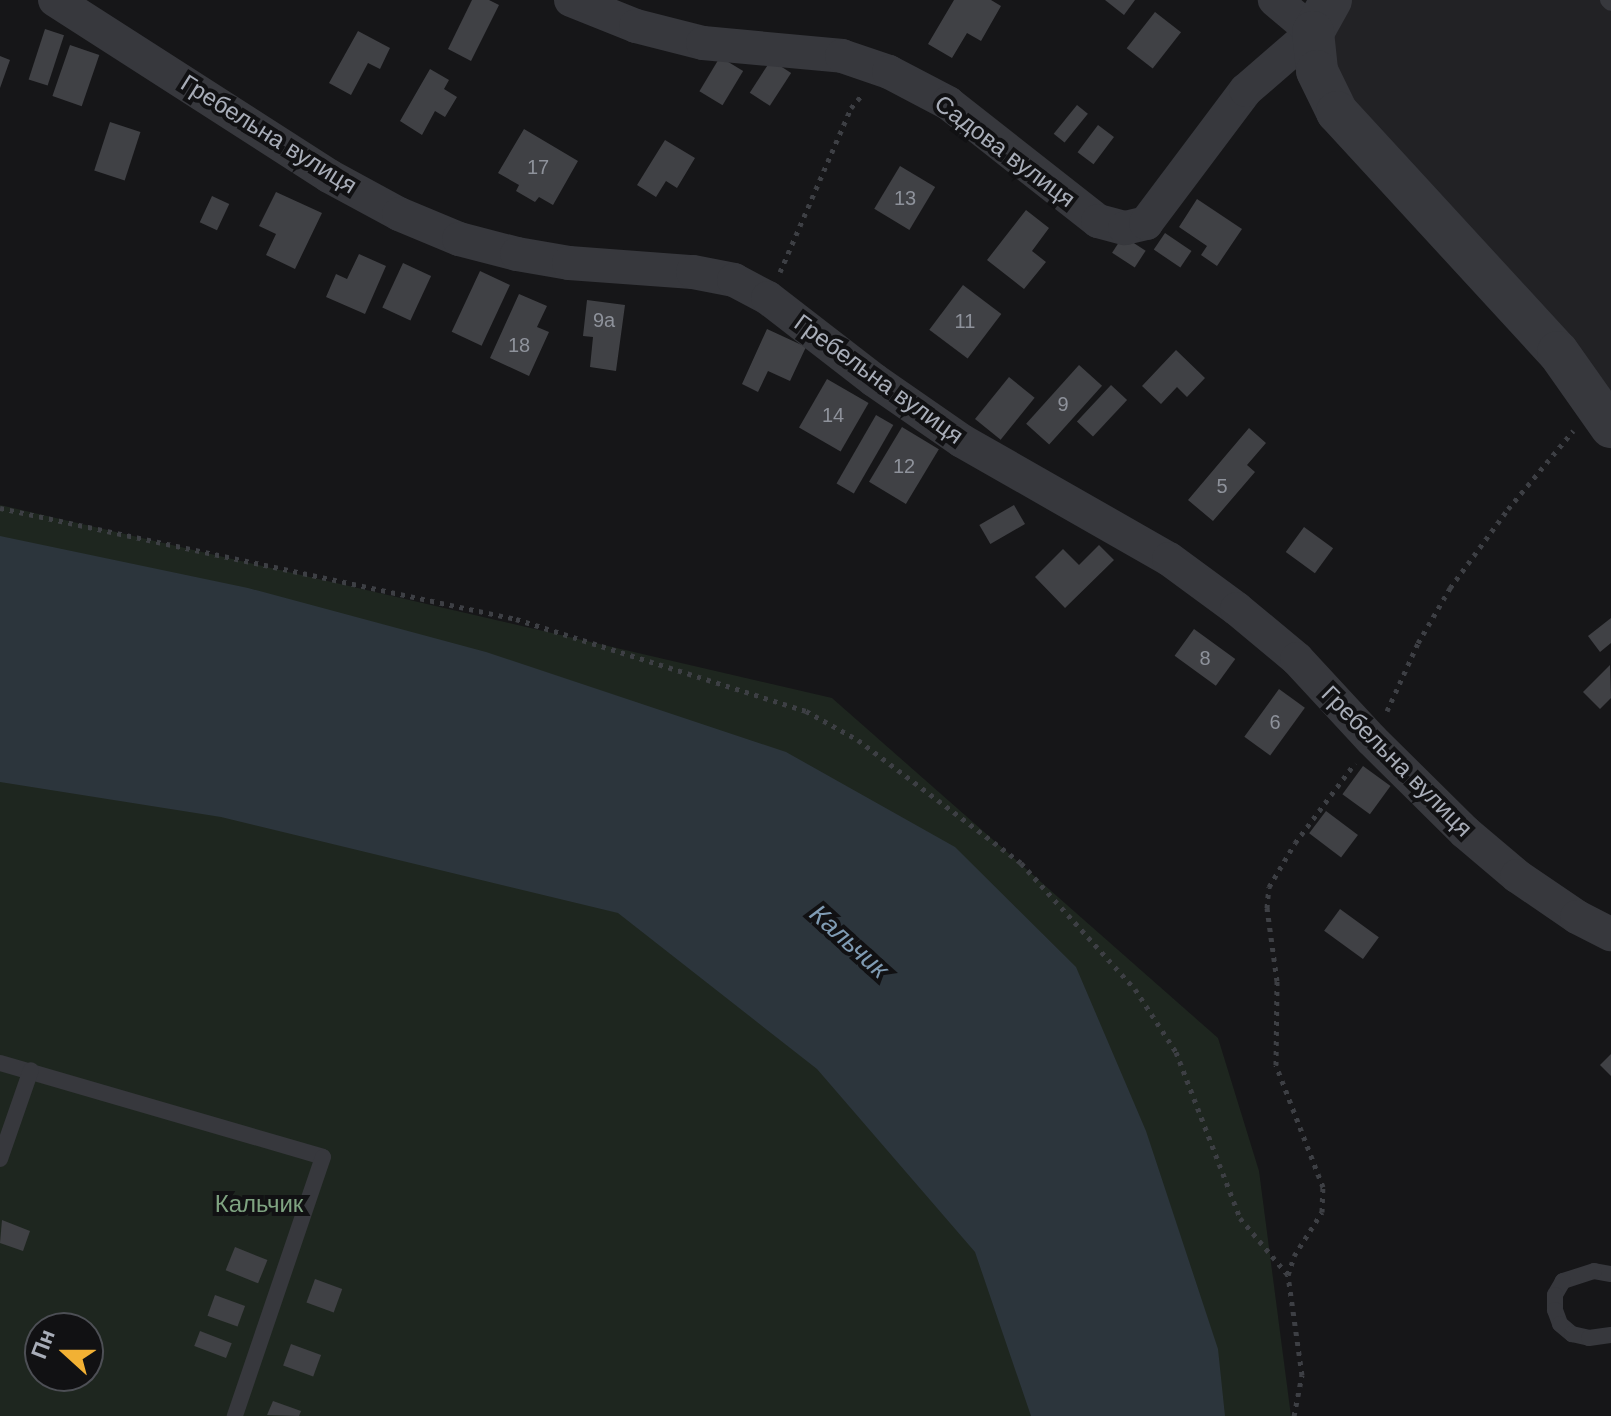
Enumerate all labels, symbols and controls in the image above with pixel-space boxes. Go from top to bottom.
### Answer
street label: Гребельна вулиця [176,68,362,200]
street label: Садова вулиця [929,89,1081,213]
house number: 17 [527,155,549,179]
house number: 13 [894,186,916,210]
house number: 9а [593,308,615,332]
street label: Гребельна вулиця [789,308,969,450]
house number: 11 [955,309,975,333]
house number: 18 [508,333,530,357]
house number: 9 [1057,392,1069,416]
house number: 14 [822,403,844,427]
house number: 12 [893,454,915,478]
house number: 5 [1216,474,1228,498]
house number: 8 [1199,646,1211,670]
street label: Гребельна вулиця [1315,679,1479,843]
house number: 6 [1269,710,1281,734]
water label: Кальчик [803,898,895,986]
park label: Кальчик [215,1190,303,1218]
north arrow [24,1312,104,1392]
text: Пн [26,1326,60,1362]

